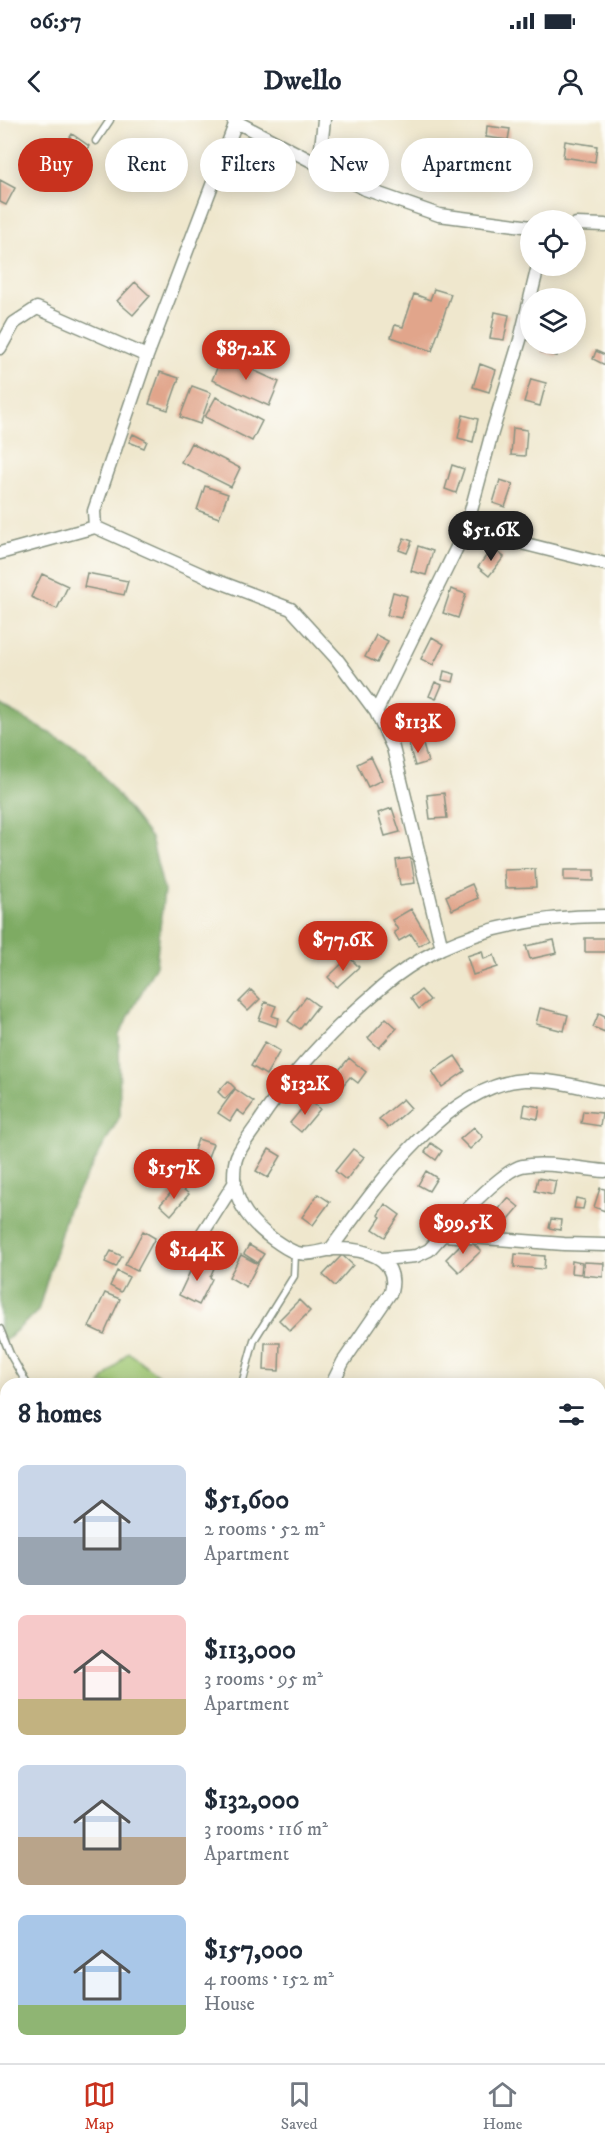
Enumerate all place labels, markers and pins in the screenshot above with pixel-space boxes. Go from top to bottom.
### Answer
pin: $87.2K [197,330,295,381]
pin: $51.6K [442,511,540,562]
pin: $113K [376,703,460,754]
pin: $77.6K [294,921,392,972]
pin: $132K [263,1065,347,1116]
pin: $157K [132,1149,216,1200]
pin: $99.5K [414,1204,512,1255]
pin: $144K [155,1231,239,1282]

